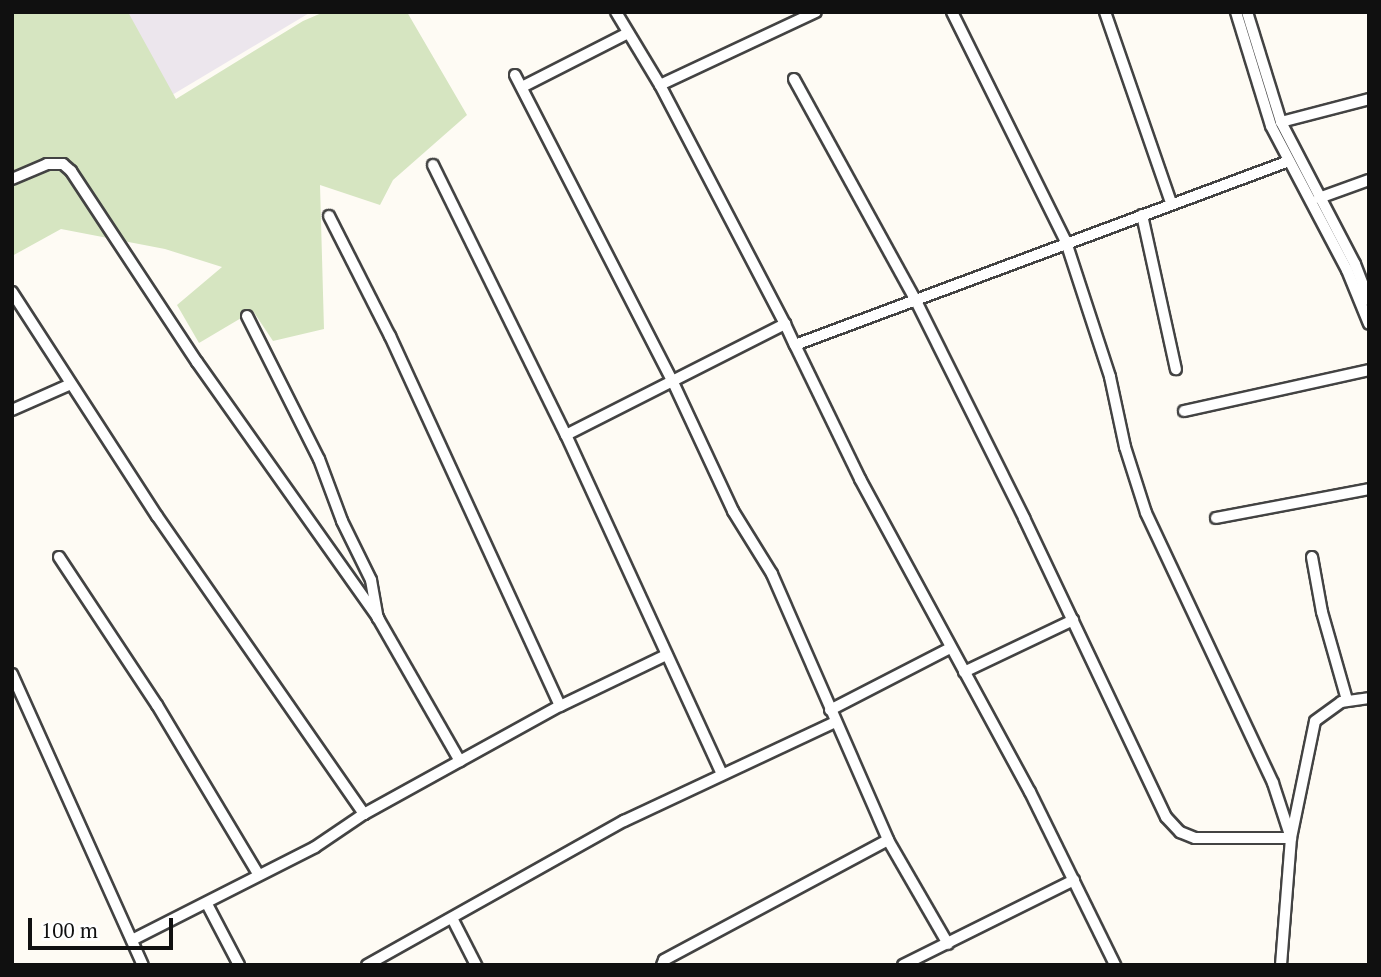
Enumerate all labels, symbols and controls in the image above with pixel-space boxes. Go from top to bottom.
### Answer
scale bar [32,904,177,948]
text: 100 m [41,916,98,944]

